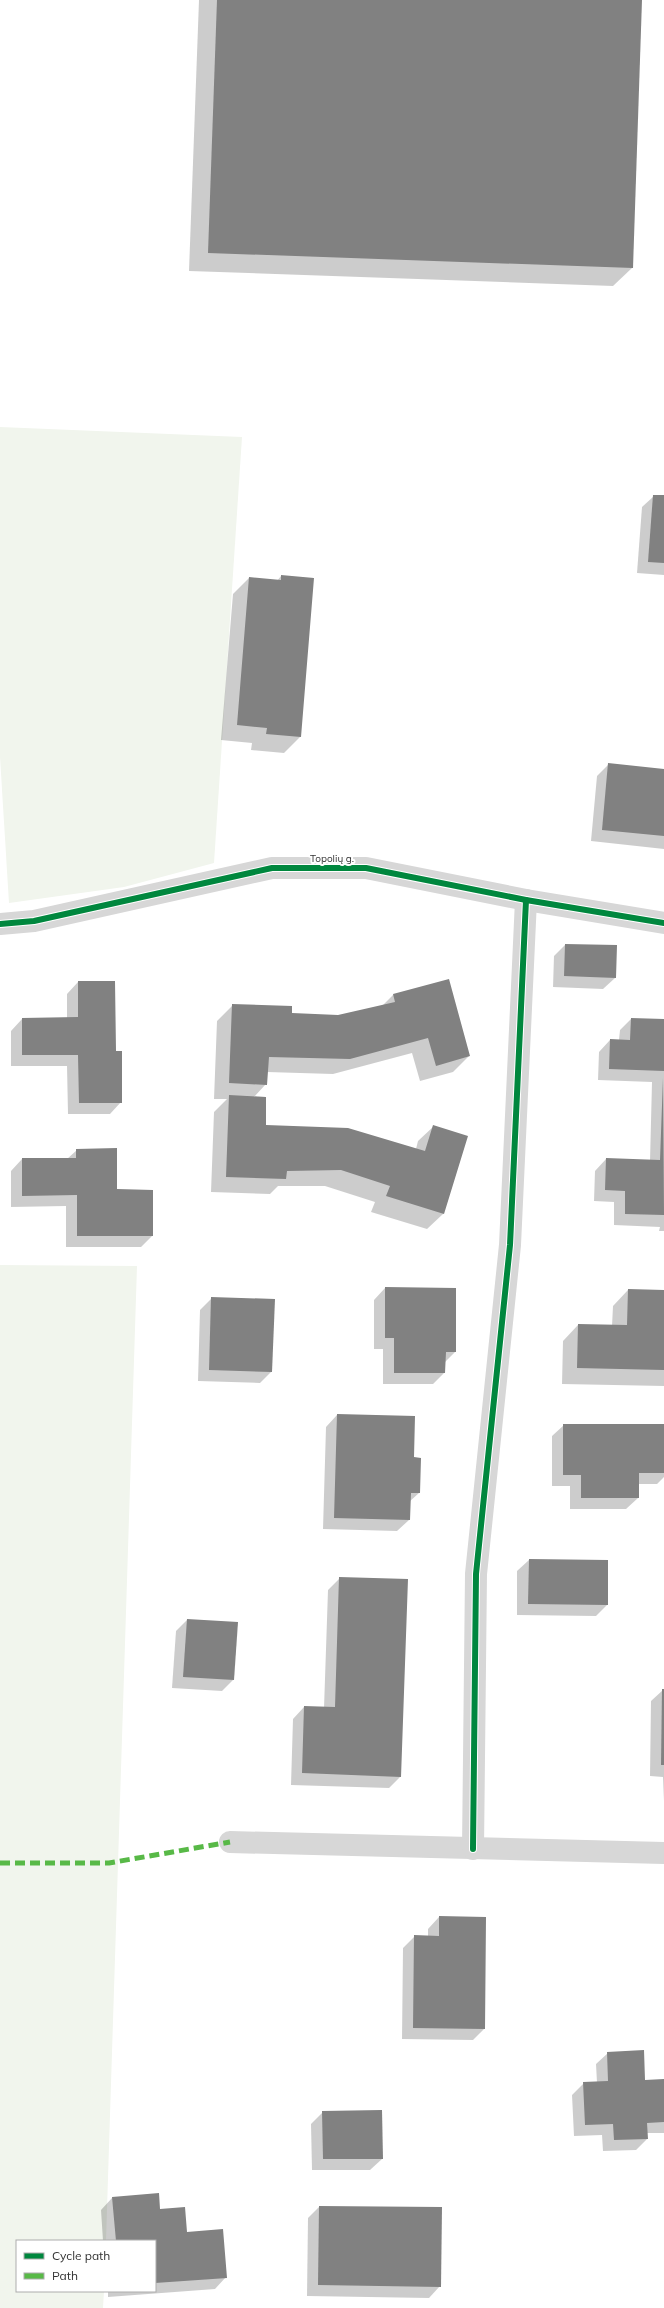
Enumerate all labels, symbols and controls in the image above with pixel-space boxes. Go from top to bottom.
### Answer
street label: Topolių g. [310,852,354,865]
legend [16,2240,156,2292]
text: Cycle path [52,2248,110,2263]
text: Path [52,2268,78,2283]

